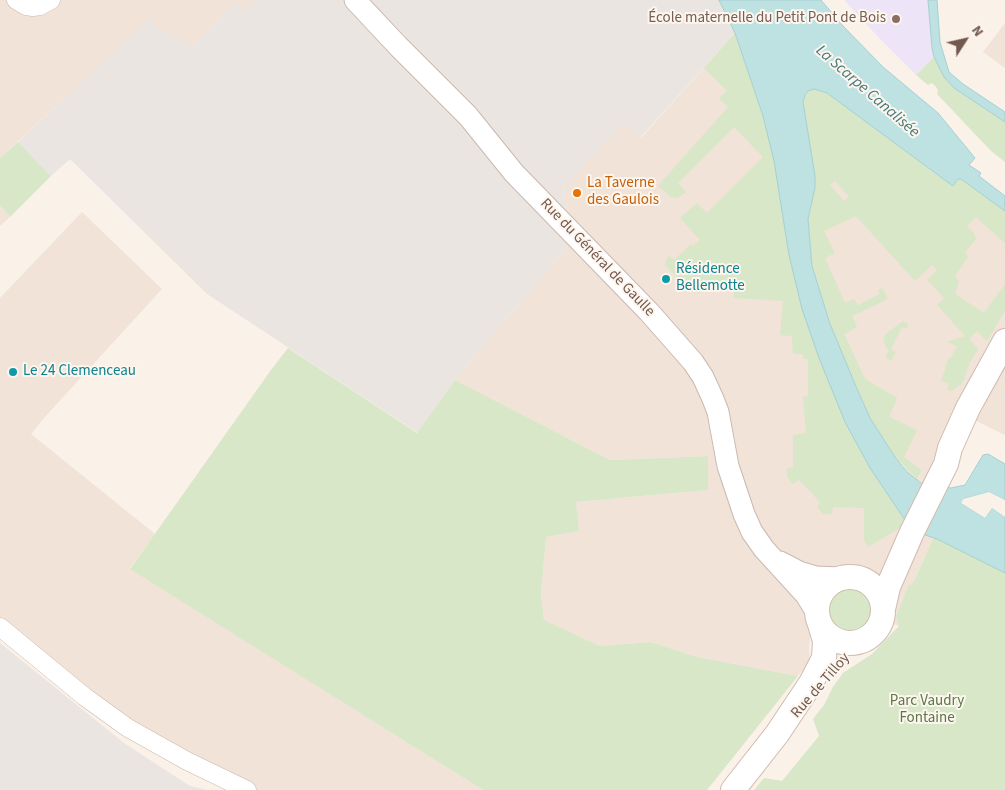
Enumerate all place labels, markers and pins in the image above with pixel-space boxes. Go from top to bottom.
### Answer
place label: École maternelle du Petit Pont de Bois [648,10,886,28]
marker: École maternelle du Petit Pont de Bois [890,13,902,25]
place label: La Taverne des Gaulois [587,175,659,210]
marker: La Taverne des Gaulois [571,187,583,199]
place label: Résidence Bellemotte [676,261,745,296]
marker: Résidence Bellemotte [660,273,672,285]
place label: Le 24 Clemenceau [23,363,136,381]
marker: Le 24 Clemenceau [7,366,19,378]

